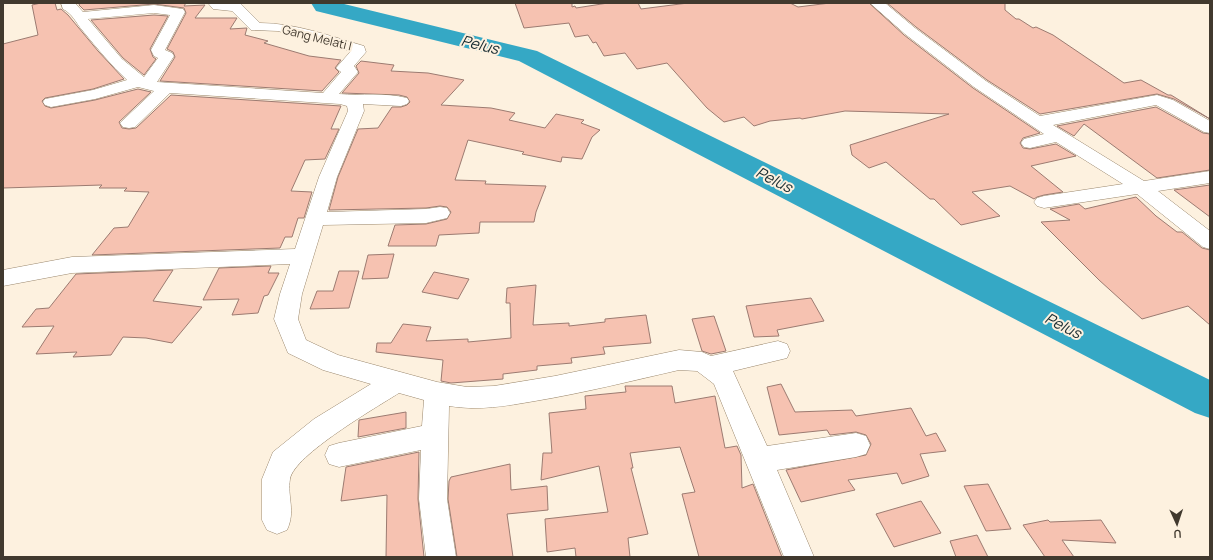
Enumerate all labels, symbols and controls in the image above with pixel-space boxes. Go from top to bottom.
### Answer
street label: Gang Melati I [281,21,354,54]
water label: Pelus [459,30,502,60]
water label: Pelus [752,162,797,198]
water label: Pelus [1041,308,1086,344]
north arrow [1157,504,1197,544]
text: U [1173,527,1182,542]

